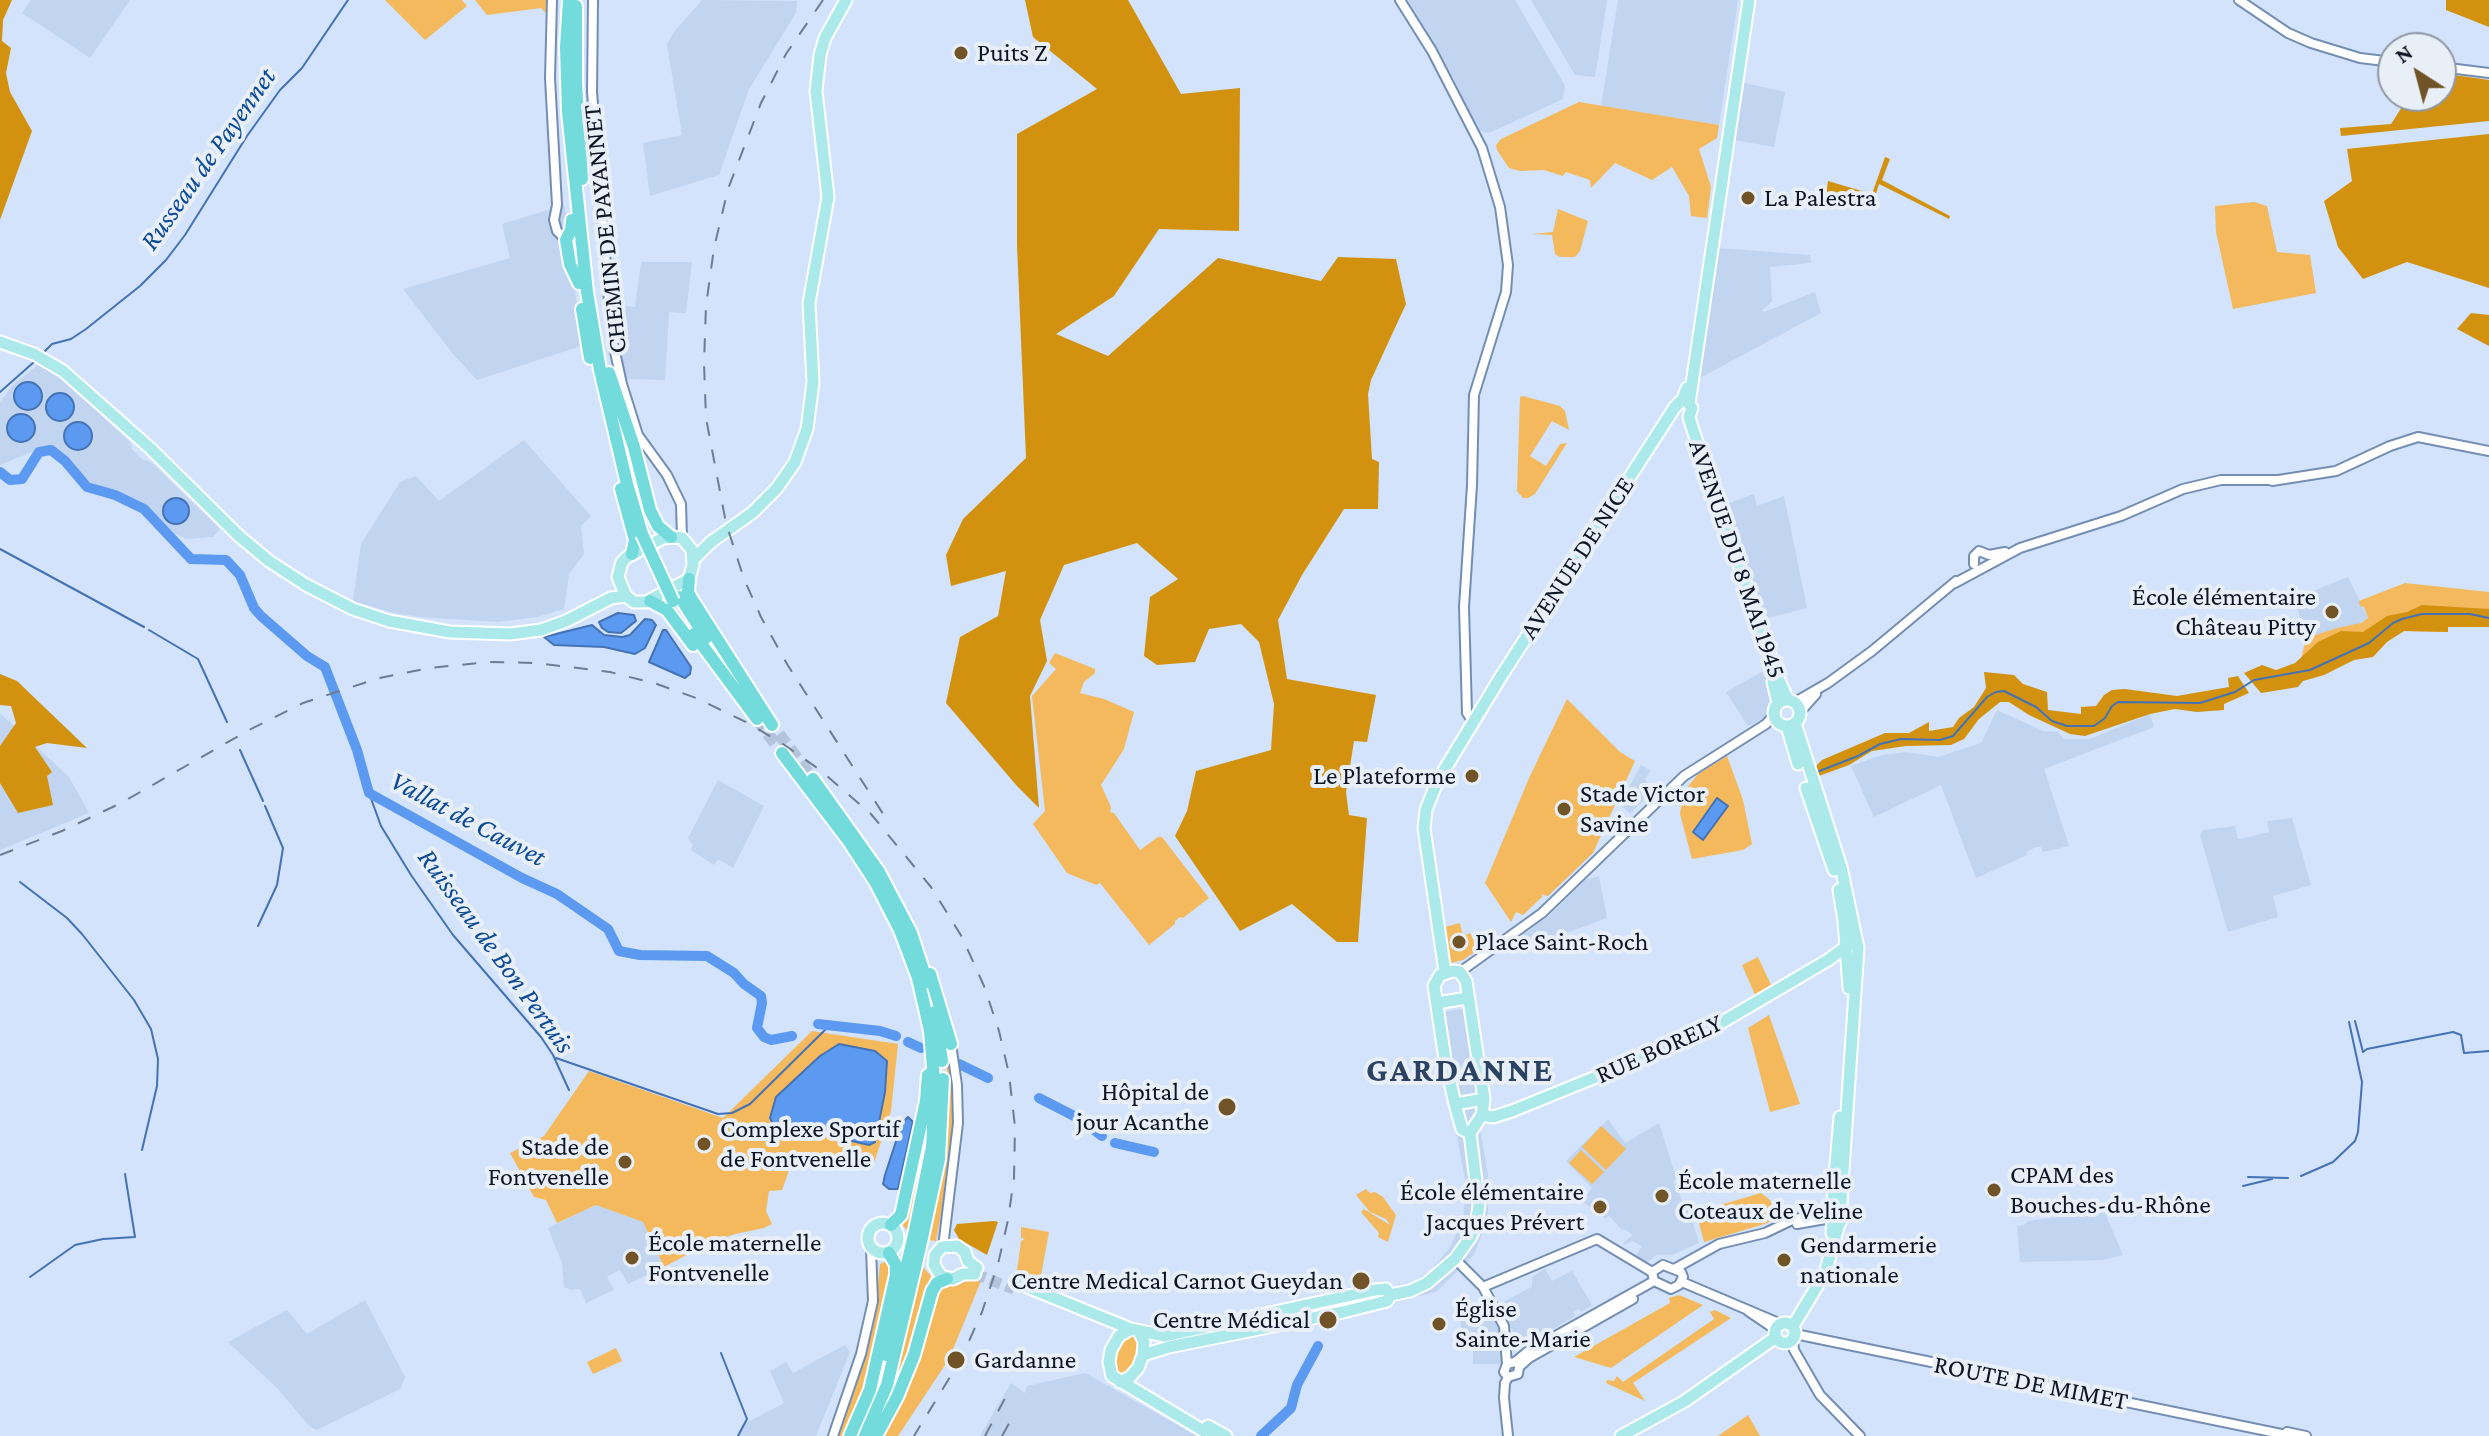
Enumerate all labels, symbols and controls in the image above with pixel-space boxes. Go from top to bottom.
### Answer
north arrow [2377,32,2457,112]
place label: Puits Z [977,37,1048,69]
text: N [2390,39,2417,68]
marker: Puits Z [952,44,970,62]
water label: Russeau de Payennet [133,61,283,257]
street label: CHEMIN DE PAYANNET [576,103,634,355]
place label: La Palestra [1764,182,1876,214]
marker: La Palestra [1739,189,1757,207]
street label: AVENUE DU 8 MAI 1945 [1682,436,1792,682]
street label: AVENUE DE NICE [1513,471,1641,645]
place label: École élémentaire Château Pitty [2132,581,2316,642]
marker: École élémentaire Château Pitty [2323,603,2341,621]
place label: Le Plateforme [1313,760,1456,792]
water label: Vallat de Cauvet [384,764,552,874]
marker: Le Plateforme [1463,767,1481,785]
place label: Stade Victor Savine [1580,778,1705,840]
marker: Stade Victor Savine [1555,800,1573,818]
water label: Ruisseau de Bon Pertuis [410,842,582,1060]
place label: Place Saint-Roch [1475,926,1648,958]
marker: Place Saint-Roch [1450,933,1468,951]
street label: RUE BORELY [1591,1007,1727,1091]
district label: GARDANNE [1366,1051,1554,1091]
place label: Hôpital de jour Acanthe [1076,1076,1209,1138]
marker: Hôpital de jour Acanthe [1216,1096,1238,1118]
place label: Complexe Sportif de Fontvenelle [720,1113,900,1174]
place label: Stade de Fontvenelle [488,1131,609,1192]
marker: Complexe Sportif de Fontvenelle [695,1135,713,1153]
marker: Stade de Fontvenelle [616,1153,634,1171]
place label: CPAM des Bouches-du-Rhône [2010,1159,2211,1220]
place label: École maternelle Coteaux de Veline [1678,1165,1863,1226]
place label: École élémentaire Jacques Prévert [1400,1176,1584,1238]
marker: CPAM des Bouches-du-Rhône [1985,1181,2003,1199]
marker: École maternelle Coteaux de Veline [1653,1187,1671,1205]
marker: École élémentaire Jacques Prévert [1591,1198,1609,1216]
place label: École maternelle Fontvenelle [648,1227,821,1288]
place label: Gendarmerie nationale [1800,1229,1937,1290]
marker: École maternelle Fontvenelle [623,1249,641,1267]
marker: Gendarmerie nationale [1775,1251,1793,1269]
place label: Centre Medical Carnot Gueydan [1011,1265,1343,1297]
marker: Centre Medical Carnot Gueydan [1350,1270,1372,1292]
place label: Église Sainte-Marie [1455,1293,1591,1354]
place label: Centre Médical [1153,1304,1310,1336]
marker: Centre Médical [1317,1309,1339,1331]
marker: Église Sainte-Marie [1430,1315,1448,1333]
place label: Gardanne [974,1344,1076,1376]
marker: Gardanne [945,1349,967,1371]
street label: ROUTE DE MIMET [1931,1349,2131,1417]

